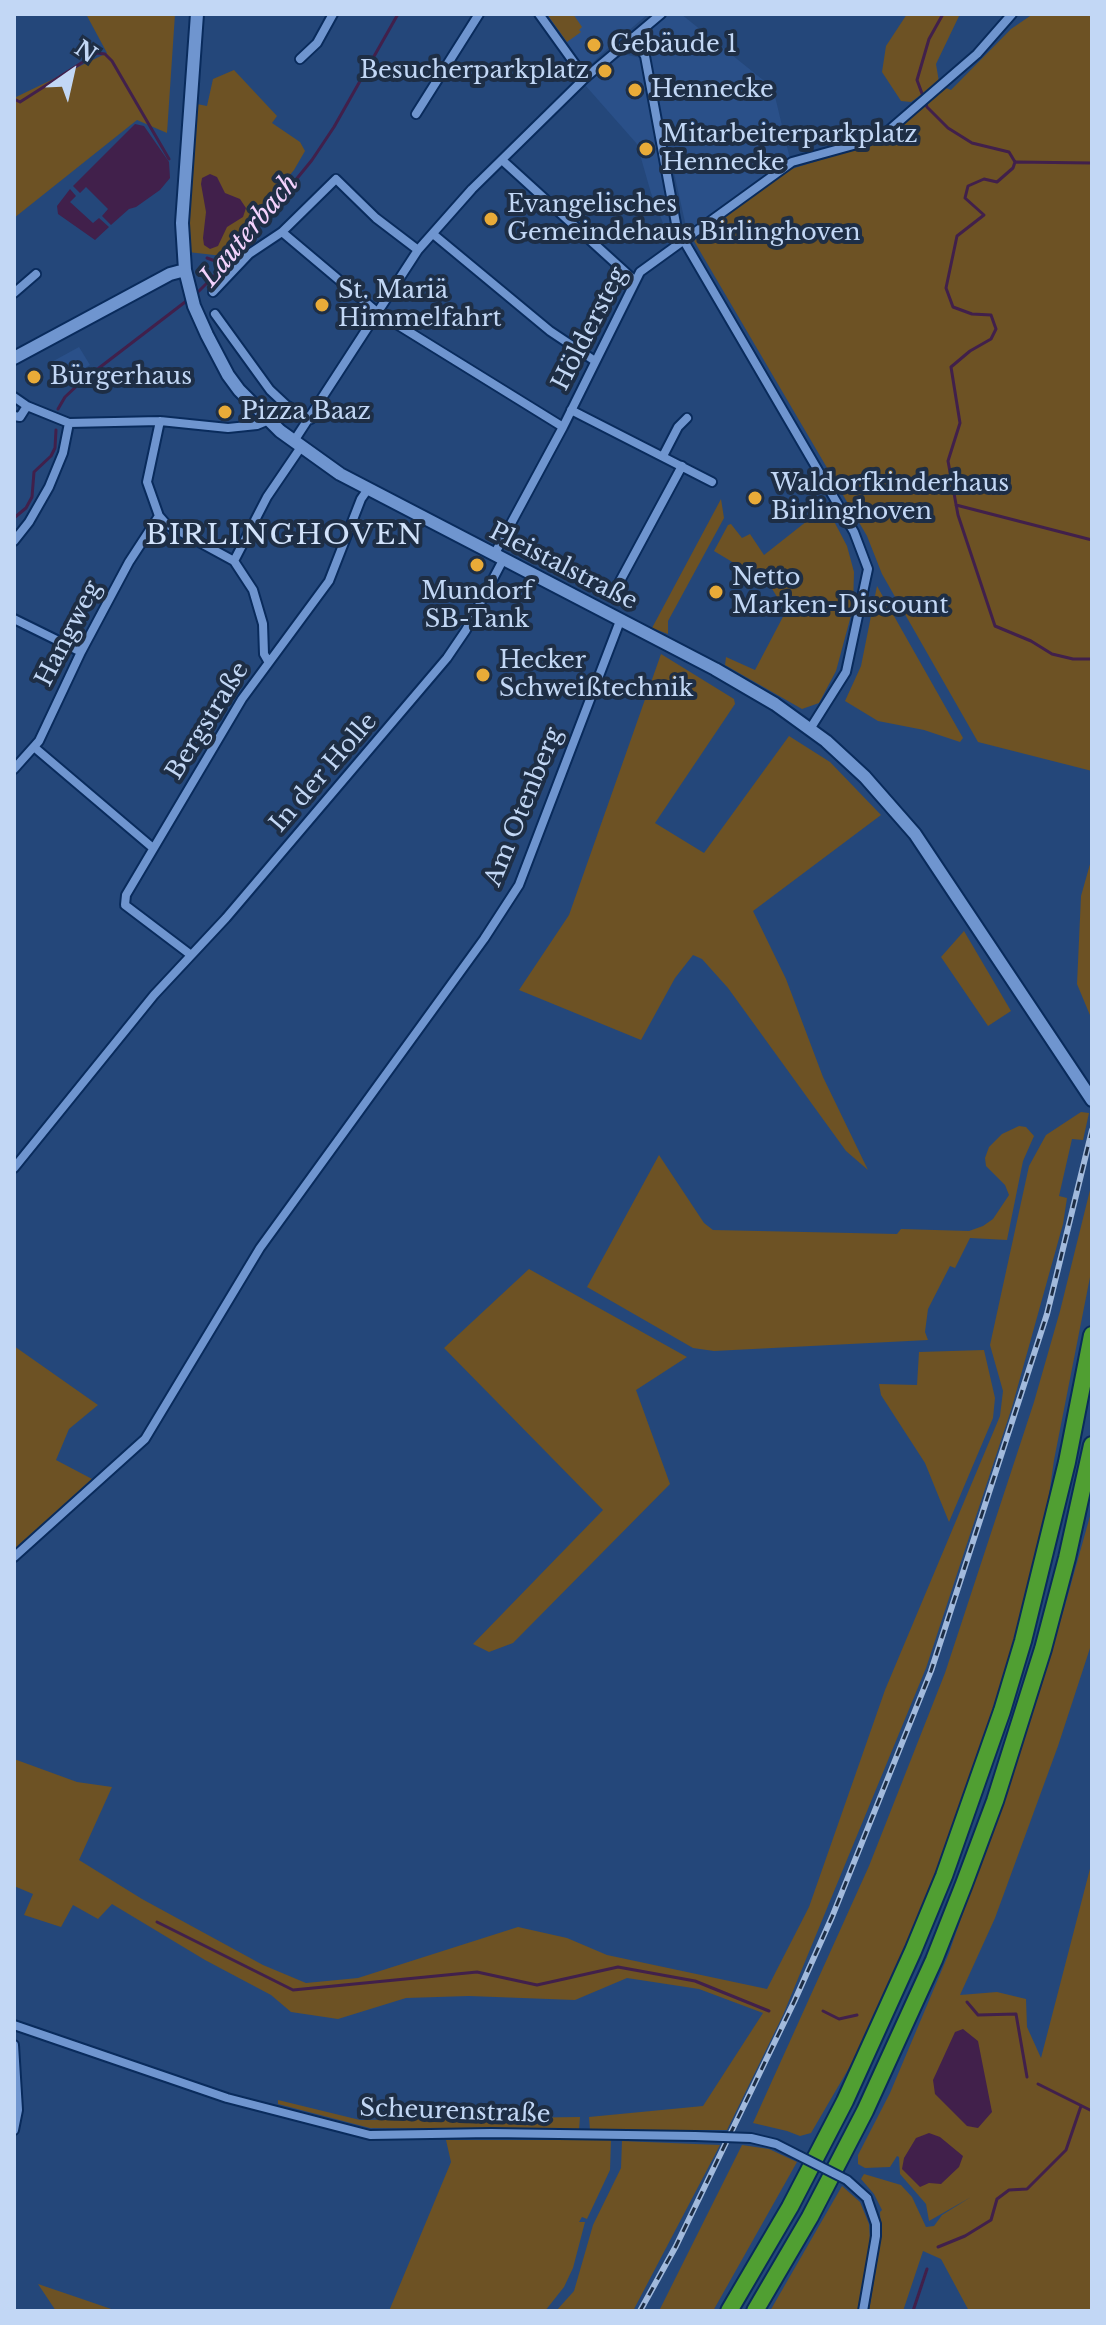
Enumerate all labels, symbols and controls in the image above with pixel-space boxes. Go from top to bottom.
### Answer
place label: Gebäude 1 [610,31,737,59]
north arrow [32,32,112,112]
text: N [70,35,102,69]
marker: Gebäude 1 [585,36,603,54]
place label: Besucherparkplatz [360,57,589,85]
marker: Besucherparkplatz [596,62,614,80]
place label: Hennecke [651,76,774,104]
marker: Hennecke [626,81,644,99]
place label: Mitarbeiterparkplatz Hennecke [662,121,918,177]
marker: Mitarbeiterparkplatz Hennecke [637,140,655,158]
water label: Lauterbach [194,169,306,293]
place label: Evangelisches Gemeindehaus Birlinghoven [507,191,861,247]
marker: Evangelisches Gemeindehaus Birlinghoven [482,210,500,228]
street label: Höldersteg [547,263,633,395]
place label: St. Mariä Himmelfahrt [338,277,502,333]
marker: St. Mariä Himmelfahrt [313,296,331,314]
place label: Bürgerhaus [50,363,192,391]
marker: Bürgerhaus [25,368,43,386]
place label: Pizza Baaz [241,398,371,426]
marker: Pizza Baaz [216,403,234,421]
place label: Waldorfkinderhaus Birlinghoven [771,470,1009,526]
marker: Waldorfkinderhaus Birlinghoven [746,489,764,507]
street label: Pleistalstraße [484,517,642,617]
district label: BIRLINGHOVEN [146,519,424,553]
marker: Mundorf SB-Tank [468,556,486,574]
place label: Netto Marken-Discount [732,564,948,620]
street label: Hangweg [30,576,108,692]
place label: Mundorf SB-Tank [421,578,533,634]
marker: Netto Marken-Discount [707,583,725,601]
place label: Hecker Schweißtechnik [499,647,693,703]
street label: Bergstraße [161,657,255,785]
marker: Hecker Schweißtechnik [474,666,492,684]
street label: In der Holle [264,708,384,838]
street label: Am Otenberg [479,723,569,891]
street label: Scheurenstraße [359,2094,551,2130]

